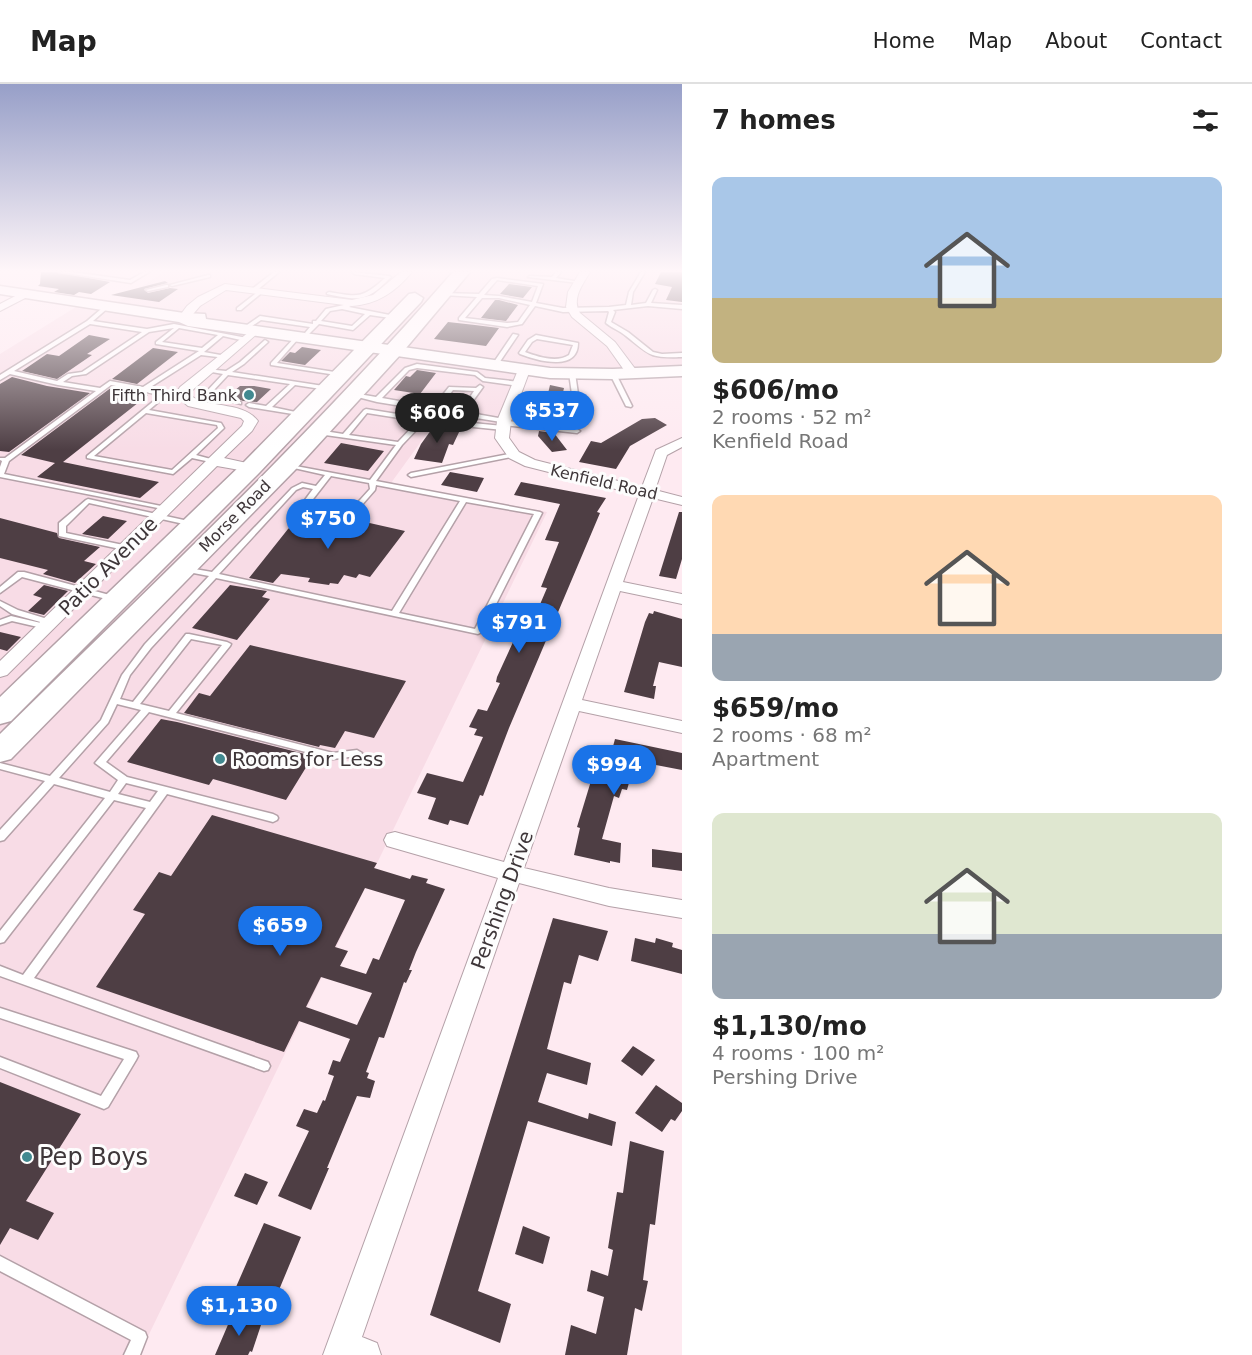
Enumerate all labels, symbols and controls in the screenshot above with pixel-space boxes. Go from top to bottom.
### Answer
text: Map [30,25,97,58]
text: Home [873,29,935,53]
text: Map [968,29,1012,53]
text: About [1045,29,1107,53]
text: Contact [1140,29,1222,53]
icon: filters [1189,104,1222,137]
text: 7 homes [712,105,836,135]
icon: home [913,216,1021,324]
text: $606/mo [712,375,839,405]
place label: Fifth Third Bank [112,386,238,405]
marker: Fifth Third Bank [242,388,256,402]
pin: $537 [516,391,588,442]
pin: $606 [401,393,473,444]
text: $537 [524,398,580,422]
text: $606 [409,400,465,424]
text: 2 rooms · 52 m² [712,405,872,429]
text: Kenfield Road [712,429,849,453]
street label: Kenfield Road [549,460,659,504]
street label: Morse Road [195,476,275,556]
pin: $750 [292,499,364,550]
text: $750 [300,506,356,530]
street label: Patio Avenue [54,512,162,620]
icon: home [913,534,1021,642]
pin: $791 [483,603,555,654]
text: $791 [491,610,547,634]
text: $659/mo [712,693,839,723]
text: 2 rooms · 68 m² [712,723,872,747]
pin: $994 [578,745,650,796]
place label: Rooms for Less [232,747,384,771]
text: Apartment [712,747,819,771]
marker: Rooms for Less [213,752,227,766]
text: $994 [586,752,642,776]
street label: Pershing Drive [466,827,538,973]
icon: home [913,852,1021,960]
pin: $659 [244,906,316,957]
text: $659 [252,913,308,937]
text: $1,130/mo [712,1011,867,1041]
text: 4 rooms · 100 m² [712,1041,884,1065]
text: Pershing Drive [712,1065,858,1089]
place label: Pep Boys [39,1143,148,1171]
marker: Pep Boys [20,1150,34,1164]
pin: $1,130 [190,1286,288,1337]
text: $1,130 [200,1293,278,1317]

